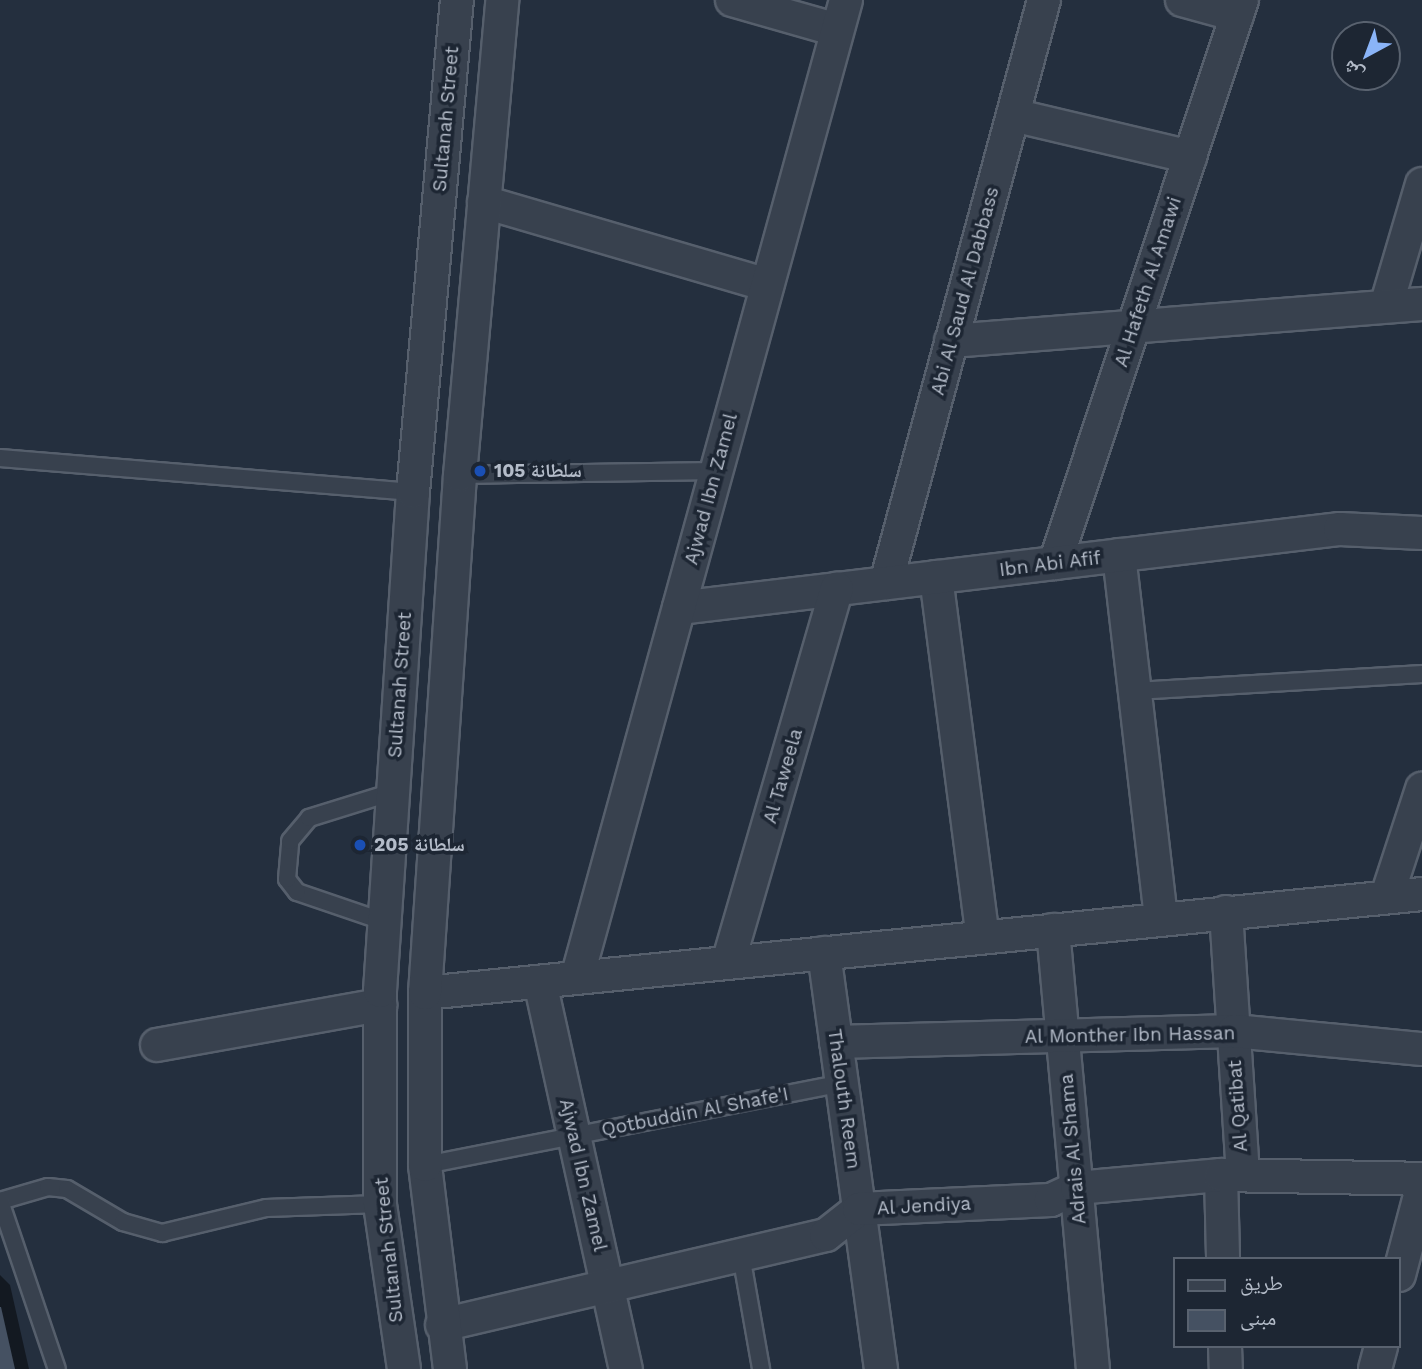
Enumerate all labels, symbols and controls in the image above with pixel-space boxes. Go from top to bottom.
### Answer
north arrow [1331,21,1401,91]
street label: Sultanah Street [428,45,464,193]
text: ش [1338,55,1368,86]
street label: Abi Al Saud Al Dabbass [926,183,1004,399]
street label: Al Hafeth Al Amawi [1109,193,1187,371]
street label: Ajwad Ibn Zamel [680,411,742,567]
place label: سلطانة 105 [494,460,582,482]
marker: سلطانة 105 [472,463,488,479]
street label: Ibn Abi Afif [997,546,1103,582]
street label: Sultanah Street [384,611,416,759]
street label: Al Taweela [758,725,808,827]
place label: سلطانة 205 [374,834,465,856]
marker: سلطانة 205 [352,837,368,853]
street label: Al Monther Ibn Hassan [1024,1022,1236,1048]
street label: Thalouth Reem [823,1028,865,1170]
street label: Al Qatibat [1223,1059,1253,1153]
street label: Adrais Al Shama [1055,1072,1091,1226]
street label: Qotbuddin Al Shafe'I [599,1083,791,1141]
street label: Ajwad Ibn Zamel [554,1097,612,1253]
street label: Sultanah Street [370,1176,408,1324]
street label: Al Jendiya [876,1192,972,1220]
legend [1174,1257,1401,1348]
text: طريق [1240,1270,1283,1295]
text: مبنى [1240,1305,1276,1330]

